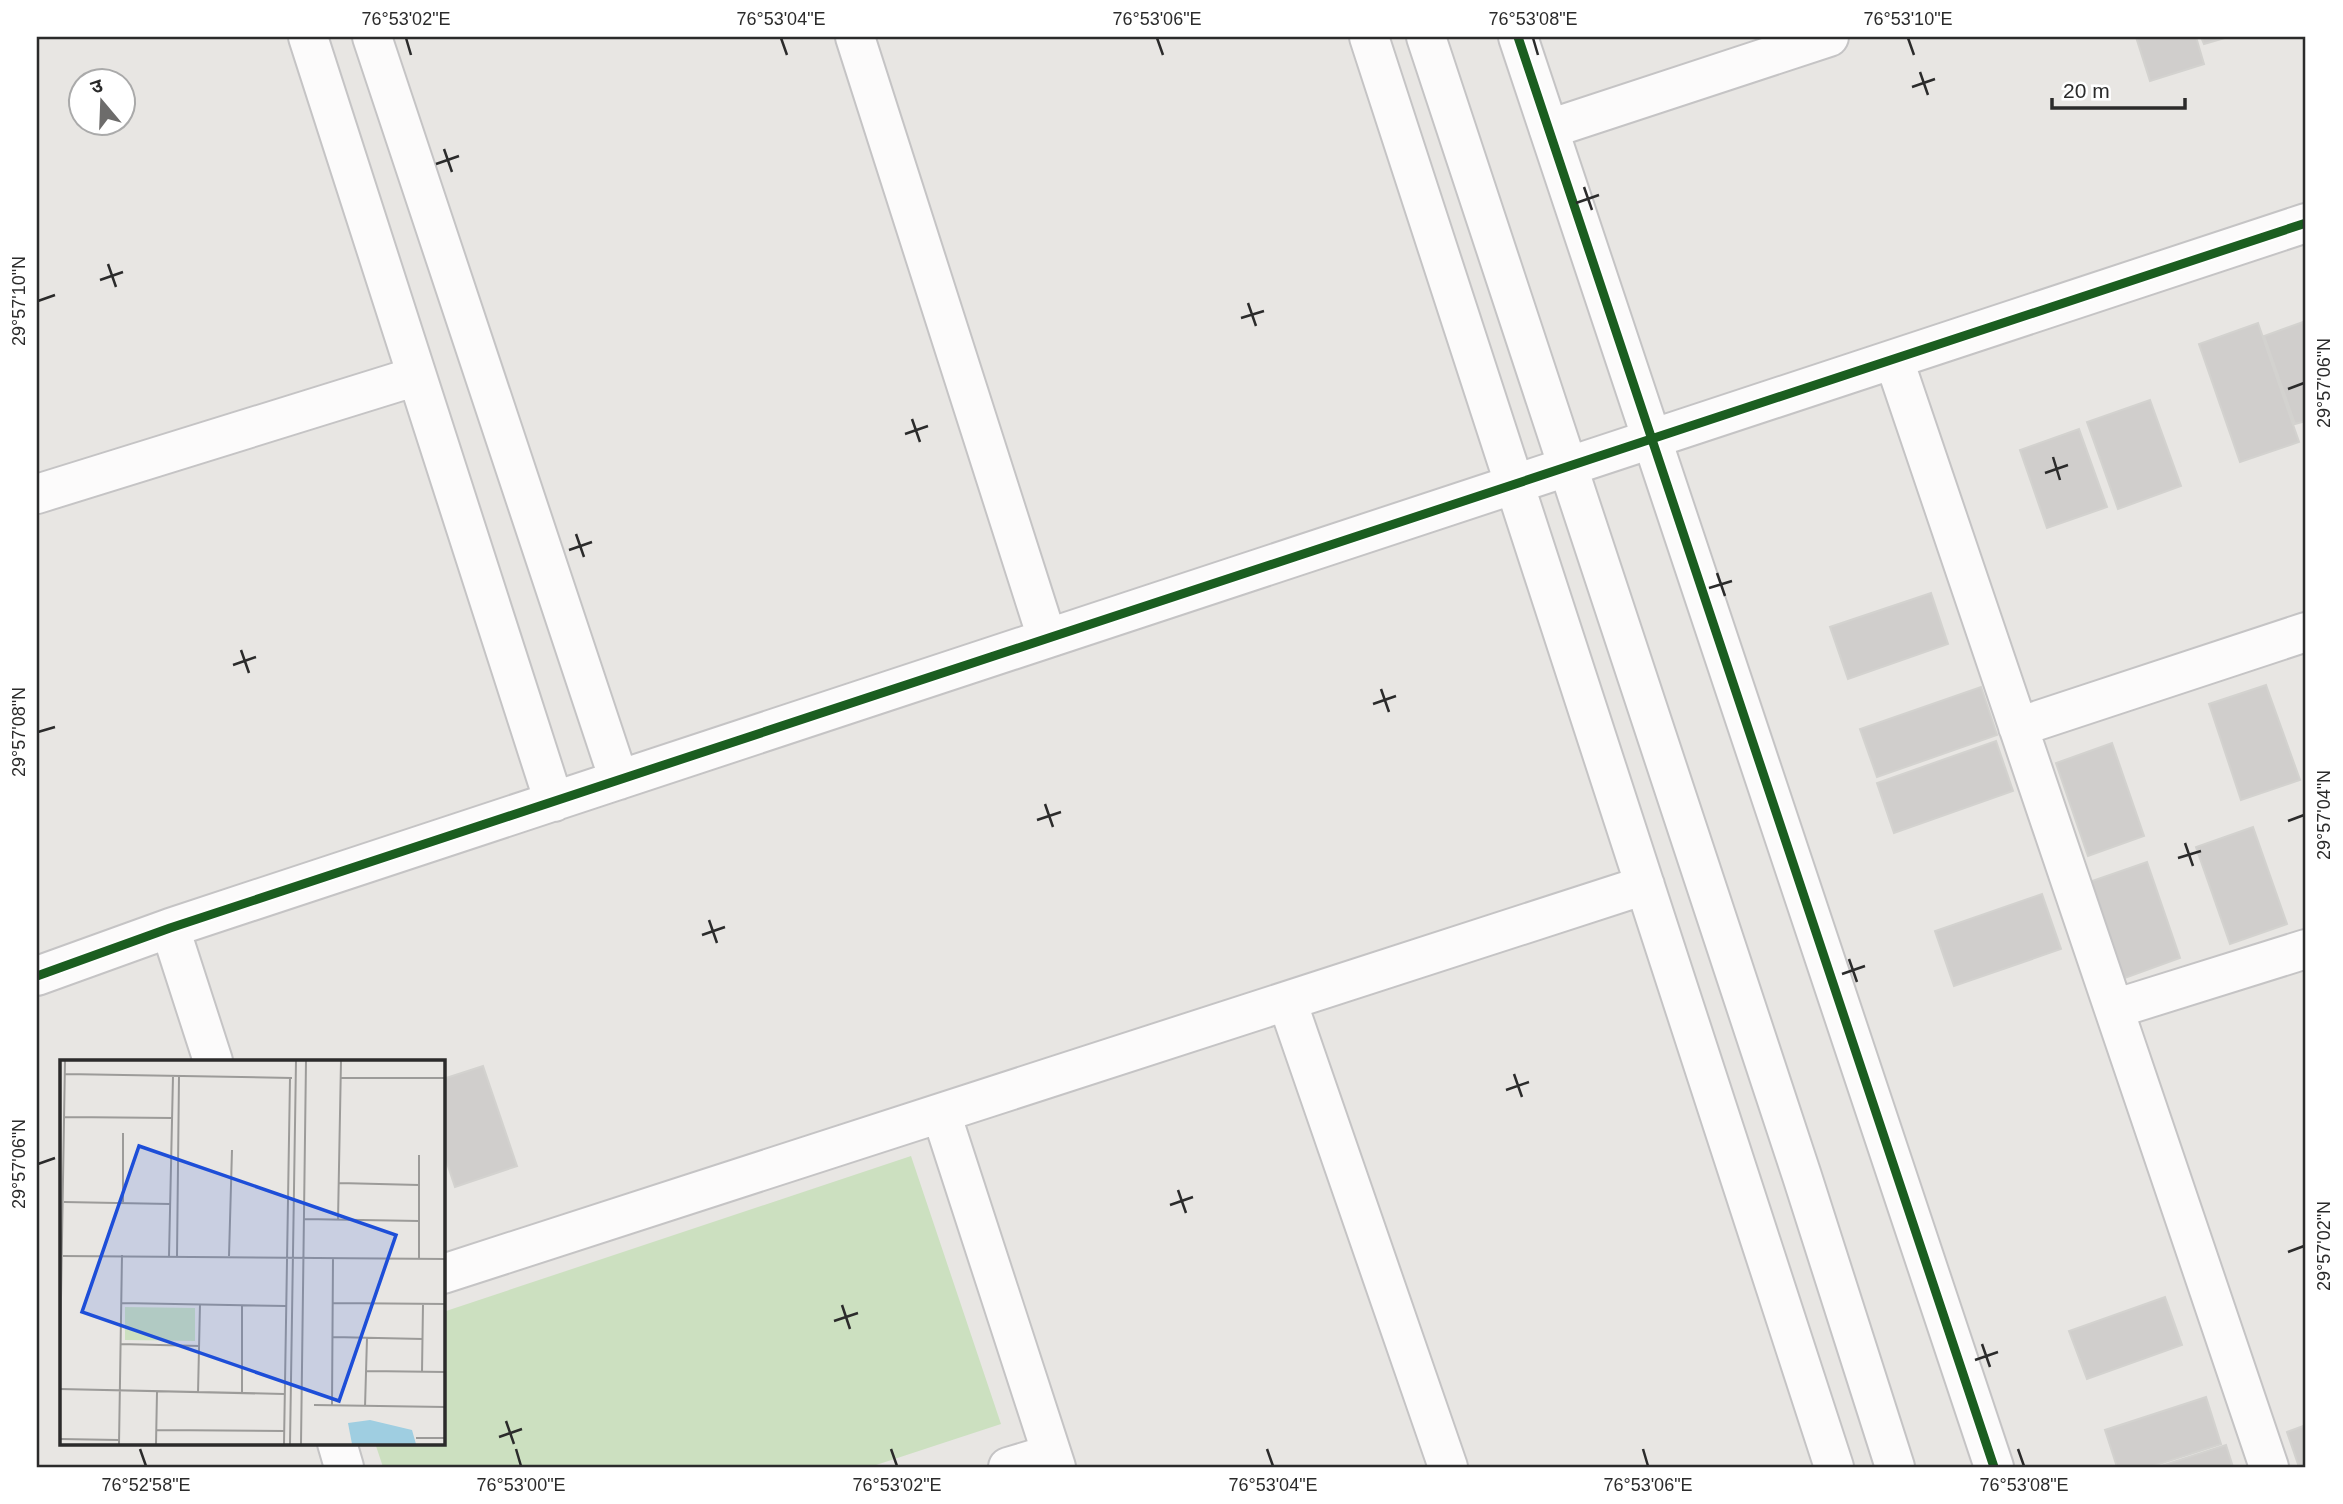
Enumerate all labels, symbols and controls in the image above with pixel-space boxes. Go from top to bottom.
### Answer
text: 76°53'02"E [361,9,451,29]
text: 76°53'04"E [736,9,826,29]
text: 76°53'06"E [1112,9,1202,29]
text: 76°53'08"E [1488,9,1578,29]
text: 76°53'10"E [1863,9,1953,29]
north arrow [66,66,136,136]
scale bar [2052,66,2186,110]
text: उ [88,74,106,98]
text: 20 m [2063,79,2110,102]
text: 29°57'10"N [9,256,29,346]
text: 29°57'06"N [2314,338,2334,428]
text: 29°57'08"N [9,687,29,777]
text: 29°57'04"N [2314,770,2334,860]
inset map [60,1060,444,1444]
text: 29°57'06"N [9,1119,29,1209]
text: 29°57'02"N [2314,1201,2334,1291]
text: 76°52'58"E [101,1475,191,1495]
text: 76°53'00"E [476,1475,566,1495]
text: 76°53'02"E [852,1475,942,1495]
text: 76°53'04"E [1228,1475,1318,1495]
text: 76°53'06"E [1603,1475,1693,1495]
text: 76°53'08"E [1979,1475,2069,1495]

